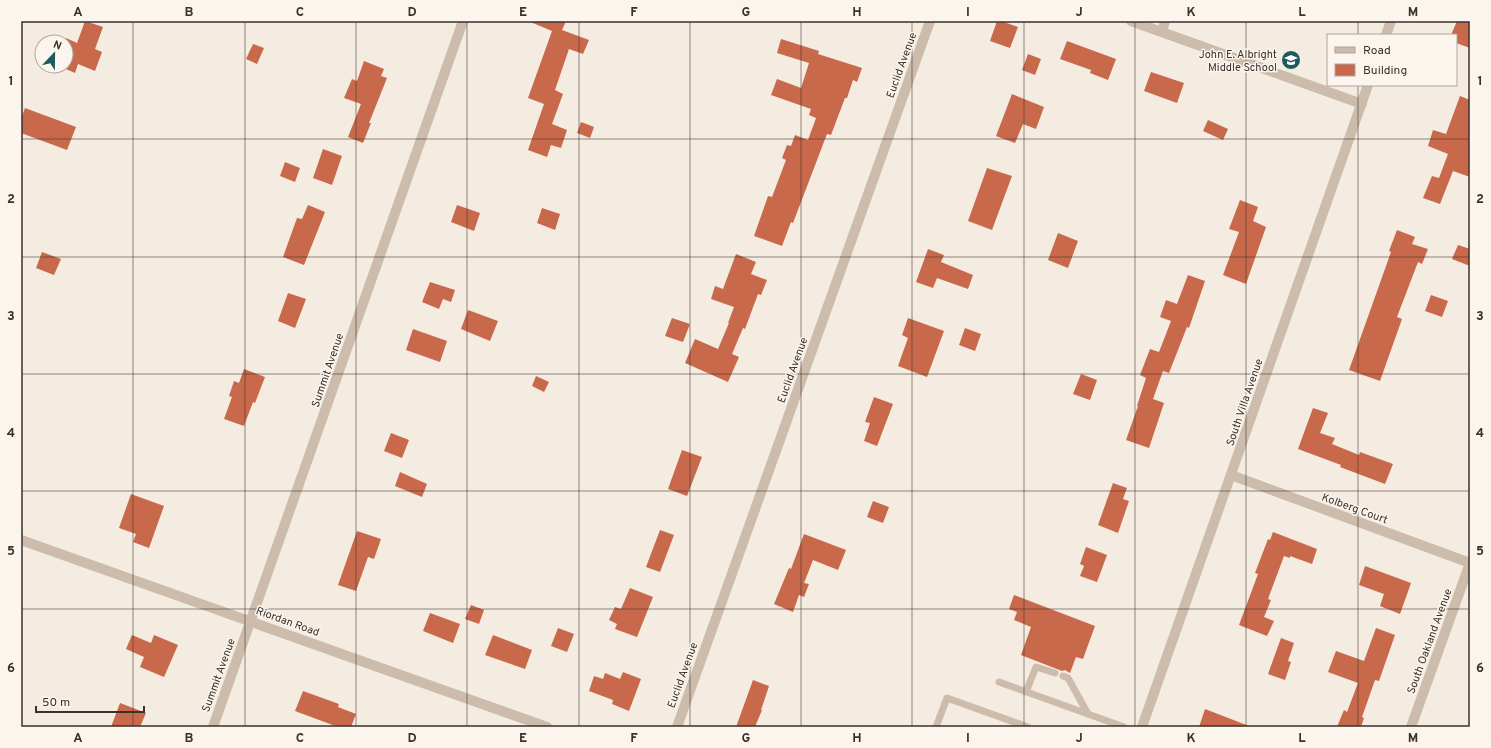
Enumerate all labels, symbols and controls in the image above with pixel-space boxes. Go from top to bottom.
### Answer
text: A [73,5,83,21]
text: B [185,5,194,21]
text: C [296,5,304,21]
text: D [407,5,417,21]
text: E [519,5,527,21]
text: F [630,5,638,21]
text: G [742,5,751,21]
text: H [852,5,862,21]
text: I [966,5,970,21]
text: J [1075,5,1083,21]
text: K [1186,5,1196,21]
text: L [1298,5,1306,21]
text: M [1408,5,1418,21]
street label: Euclid Avenue [884,30,920,100]
north arrow [34,34,74,74]
legend [1327,34,1457,86]
text: N [51,38,64,54]
text: Road [1363,43,1391,59]
place label: John E. Albright Middle School [1199,48,1277,75]
school or university icon: John E. Albright Middle School [1280,49,1302,71]
text: Building [1363,63,1407,79]
text: 1 [8,74,14,90]
text: 1 [1477,74,1483,90]
text: 2 [7,192,15,208]
text: 2 [1476,192,1484,208]
text: 3 [7,309,15,325]
text: 3 [1476,309,1484,325]
street label: Summit Avenue [309,331,347,409]
street label: Euclid Avenue [775,335,811,405]
street label: South Villa Avenue [1223,357,1266,448]
text: 4 [7,426,15,442]
text: 4 [1476,426,1484,442]
street label: Kolberg Court [1320,491,1390,527]
text: 5 [7,544,15,560]
text: 5 [1476,544,1484,560]
street label: South Oakland Avenue [1404,587,1456,696]
street label: Riordan Road [254,604,321,640]
street label: Summit Avenue [199,636,239,714]
street label: Euclid Avenue [665,640,701,710]
text: 6 [7,661,15,677]
text: 6 [1476,661,1484,677]
scale bar [36,688,144,714]
text: 50 m [42,695,70,711]
text: A [73,731,83,747]
text: B [185,731,194,747]
text: C [296,731,304,747]
text: D [407,731,417,747]
text: E [519,731,527,747]
text: F [630,731,638,747]
text: G [742,731,751,747]
text: H [852,731,862,747]
text: I [966,731,970,747]
text: J [1075,731,1083,747]
text: K [1186,731,1196,747]
text: L [1298,731,1306,747]
text: M [1408,731,1418,747]

